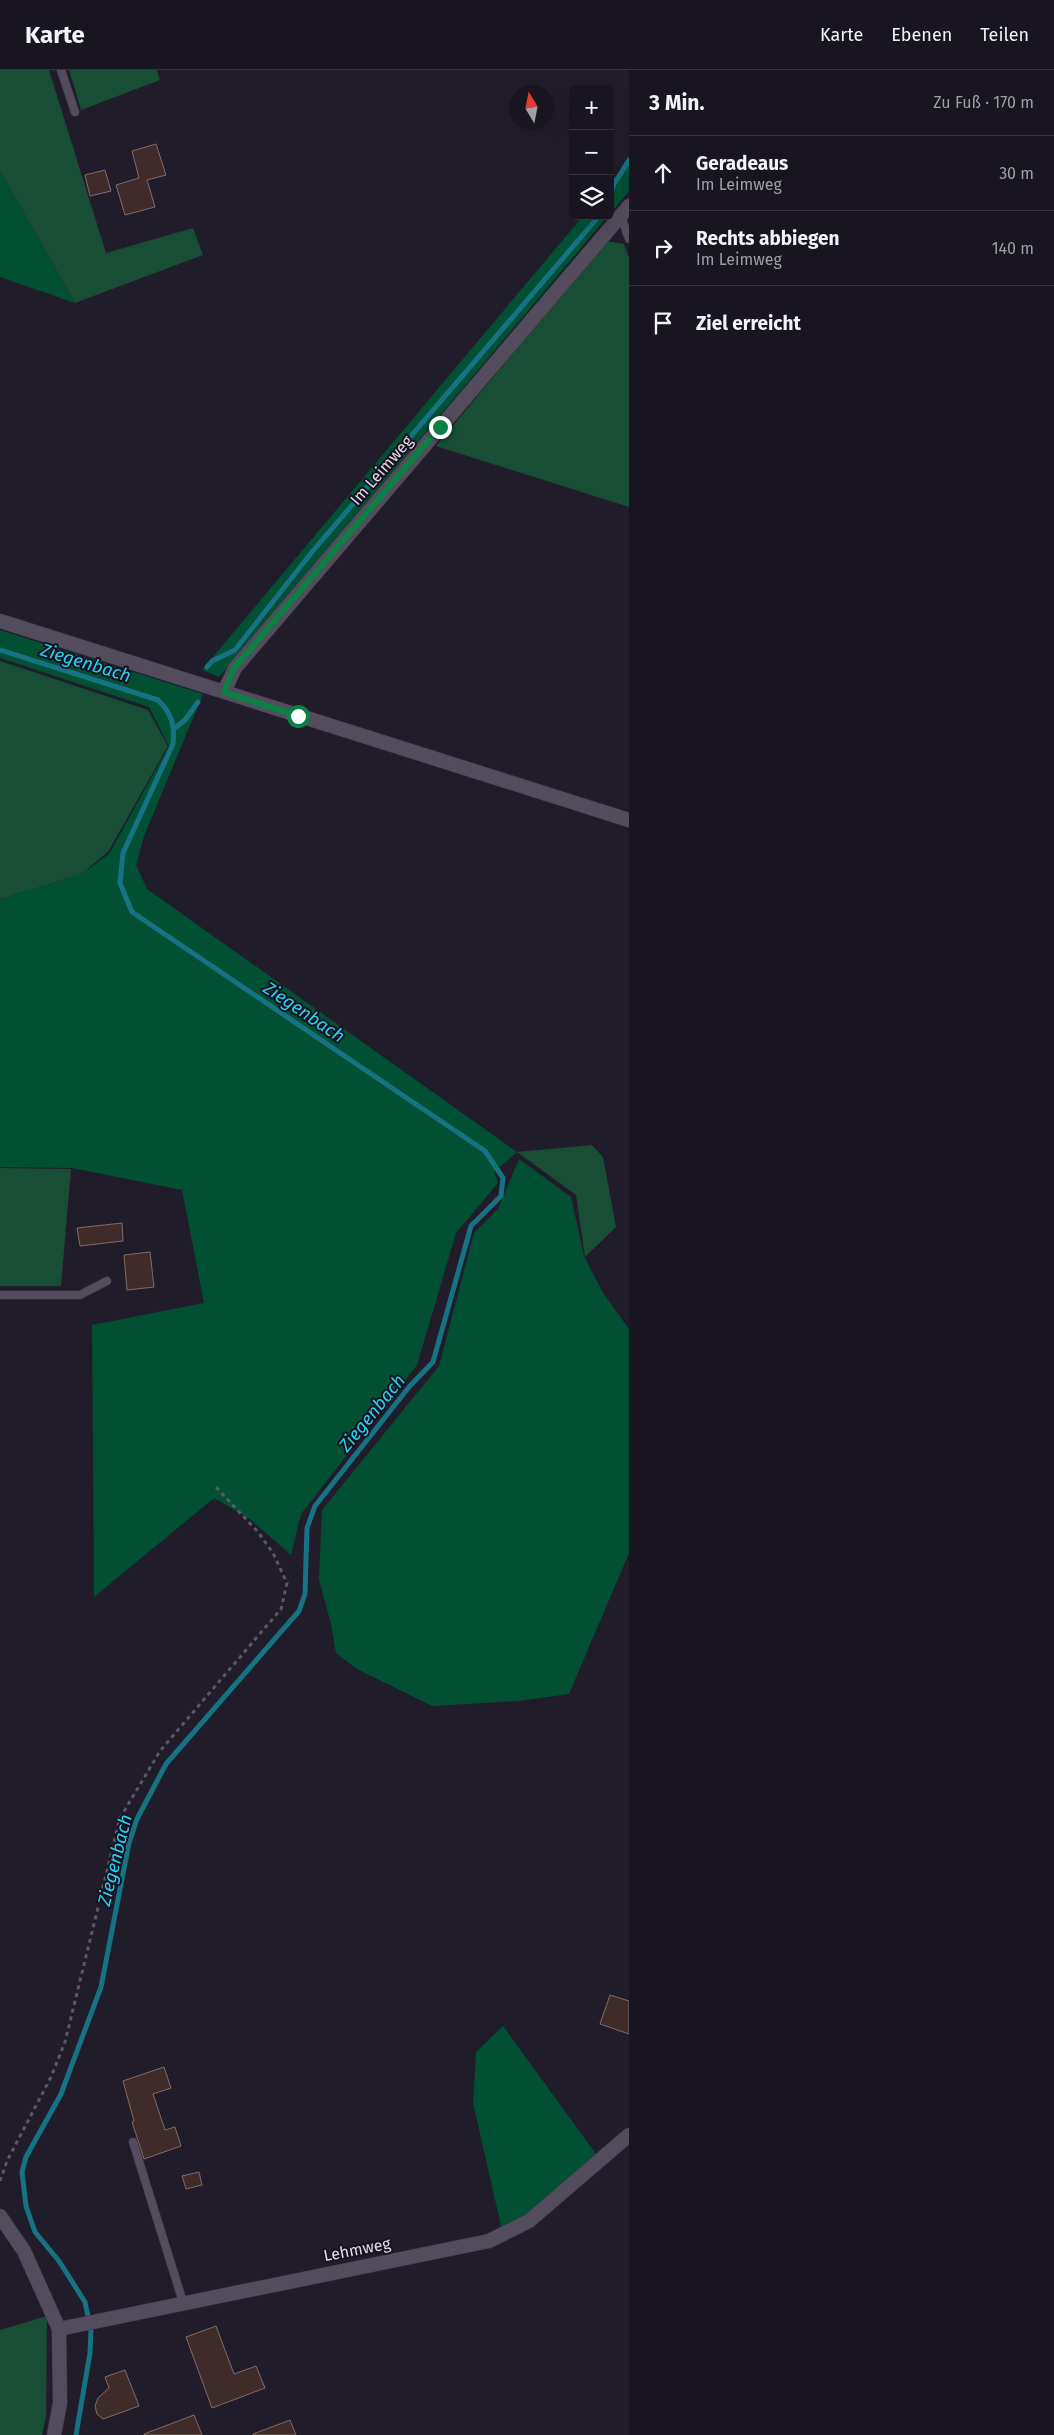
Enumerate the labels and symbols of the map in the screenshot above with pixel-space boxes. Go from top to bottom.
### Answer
north arrow [509,85,554,130]
route end [429,416,452,439]
street label: Im Leimweg [346,431,417,509]
water label: Ziegenbach [37,639,134,687]
route start [287,705,310,728]
water label: Ziegenbach [258,976,349,1047]
water label: Ziegenbach [333,1370,410,1457]
water label: Ziegenbach [93,1812,137,1909]
street label: Lehmweg [322,2234,393,2265]

